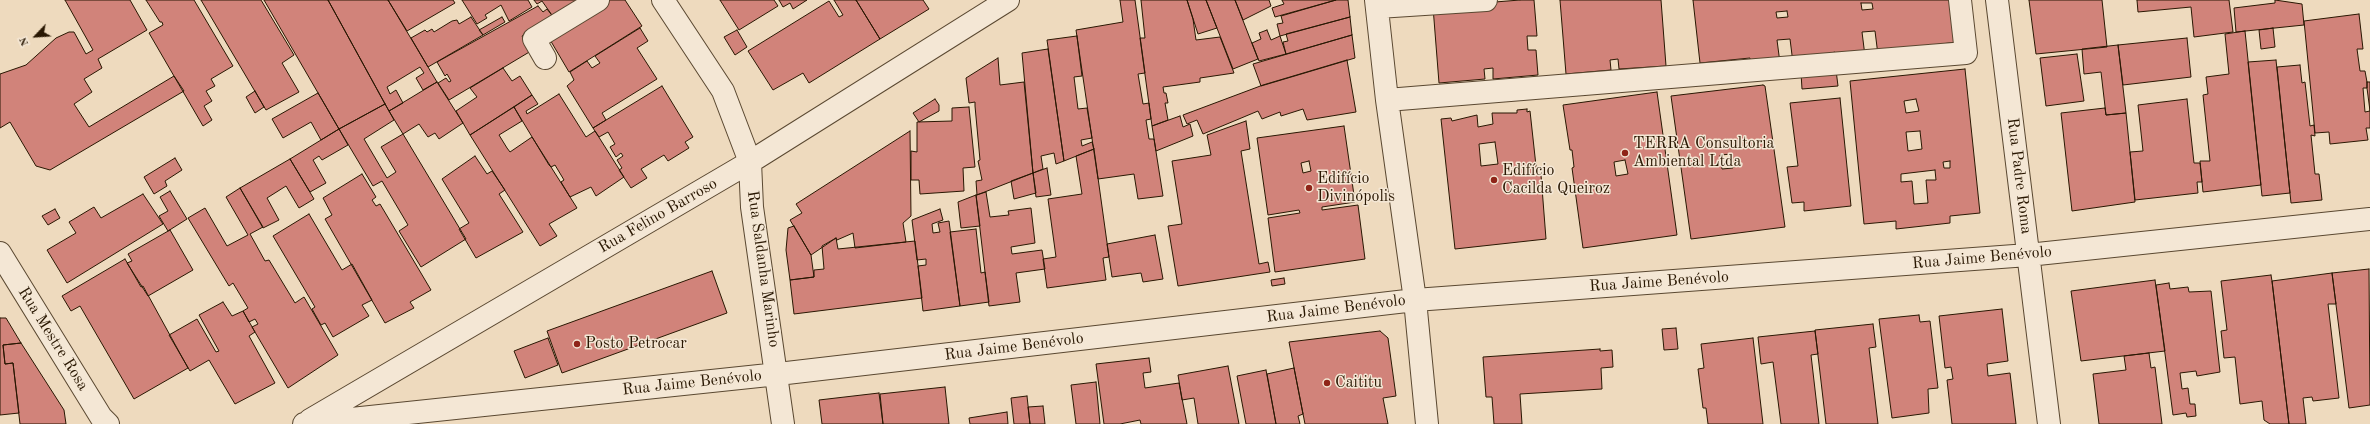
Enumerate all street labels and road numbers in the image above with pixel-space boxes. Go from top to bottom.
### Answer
street label: Rua Padre Roma [2002,117,2036,235]
street label: Rua Felino Barroso [595,174,721,258]
street label: Rua Saldanha Marinho [742,189,784,349]
street label: Rua Jaime Benévolo [1911,242,2053,274]
street label: Rua Jaime Benévolo [1588,268,1730,296]
street label: Rua Mestre Rosa [14,284,92,394]
street label: Rua Jaime Benévolo [1265,291,1407,327]
street label: Rua Jaime Benévolo [943,329,1085,365]
street label: Rua Jaime Benévolo [621,366,763,400]

